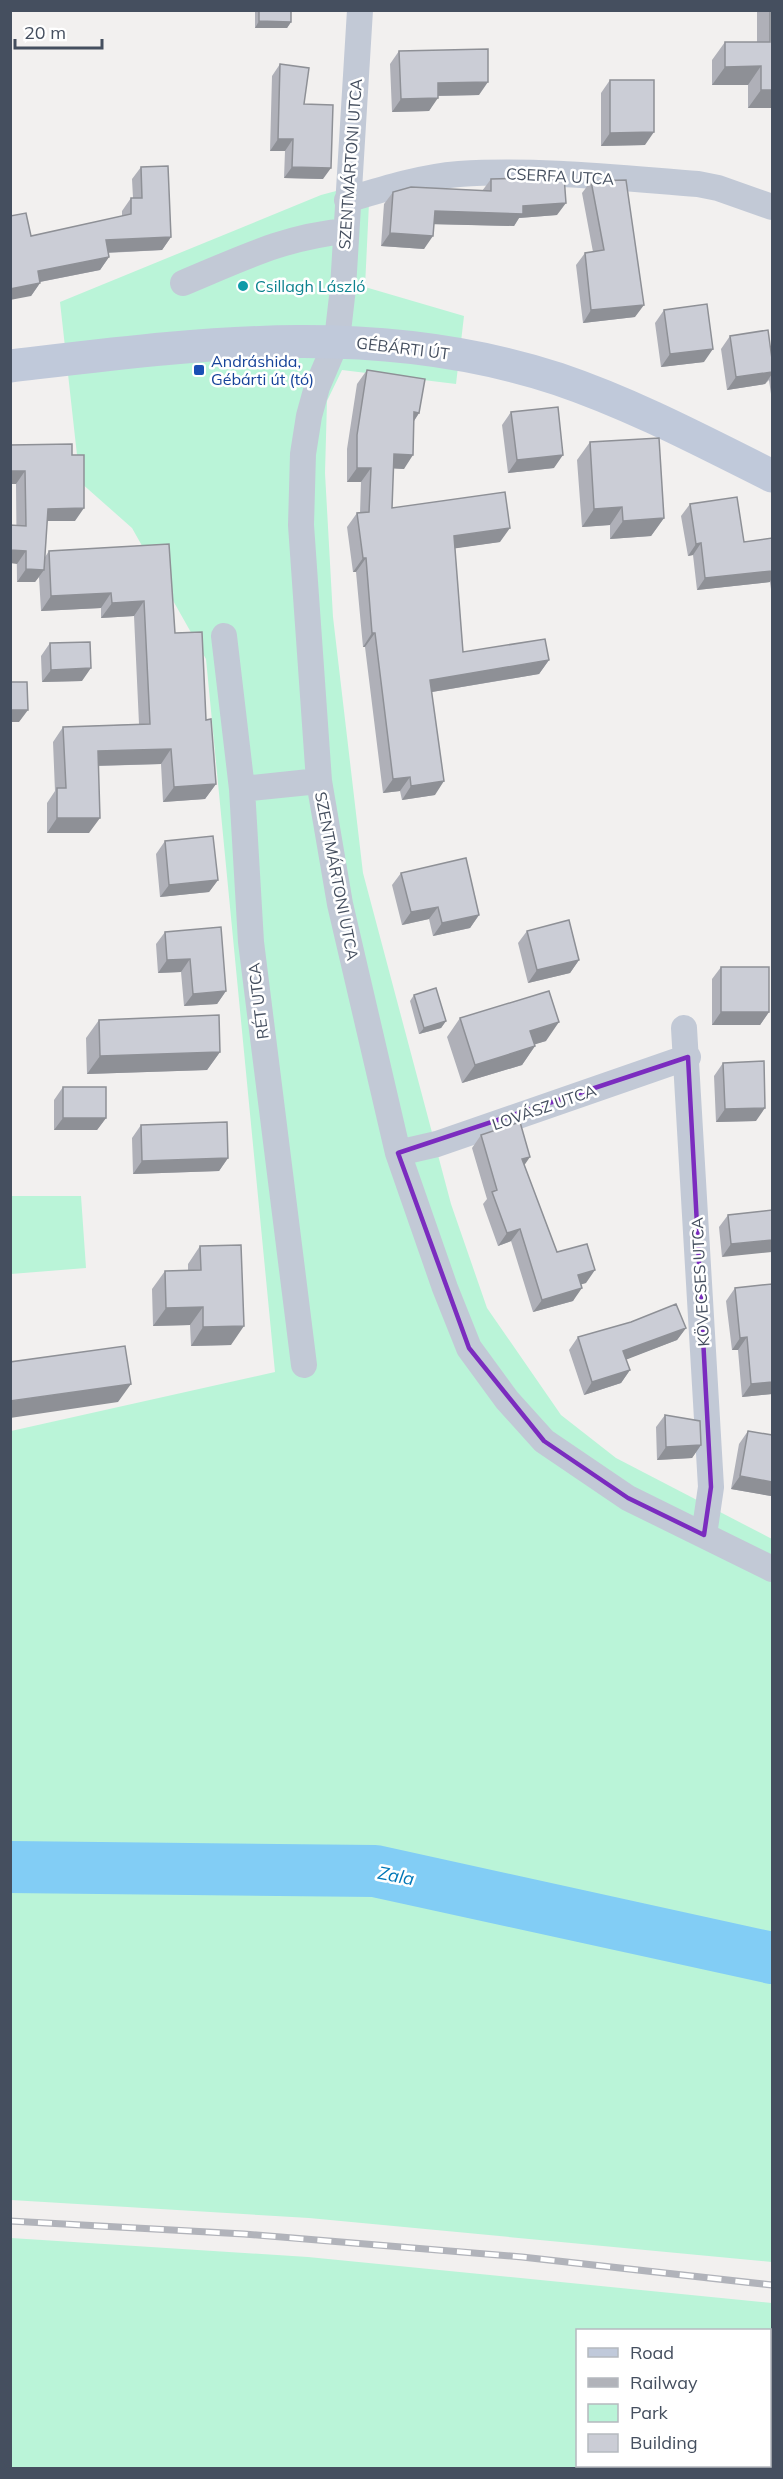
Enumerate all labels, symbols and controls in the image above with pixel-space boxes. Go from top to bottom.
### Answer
scale bar [15,12,102,50]
text: 20 m [24,21,66,44]
street label: SZENTMÁRTONI UTCA [334,78,366,250]
street label: CSERFA UTCA [505,163,615,189]
place label: Csillagh László [255,276,365,296]
marker: Csillagh László [236,279,250,293]
street label: GÉBÁRTI ÚT [355,332,451,364]
place label: Andráshida, Gébárti út (tó) [211,351,314,389]
marker: Andráshida, Gébárti út (tó) [192,363,206,377]
street label: SZENTMÁRTONI UTCA [311,790,363,962]
street label: RÉT UTCA [243,961,273,1041]
street label: LOVÁSZ UTCA [489,1080,599,1134]
street label: KÖVECSES UTCA [687,1217,713,1347]
water label: Zala [376,1861,416,1890]
legend [576,2329,771,2467]
text: Road [630,2341,674,2364]
text: Railway [630,2371,698,2394]
text: Park [630,2401,669,2424]
text: Building [630,2431,698,2454]

